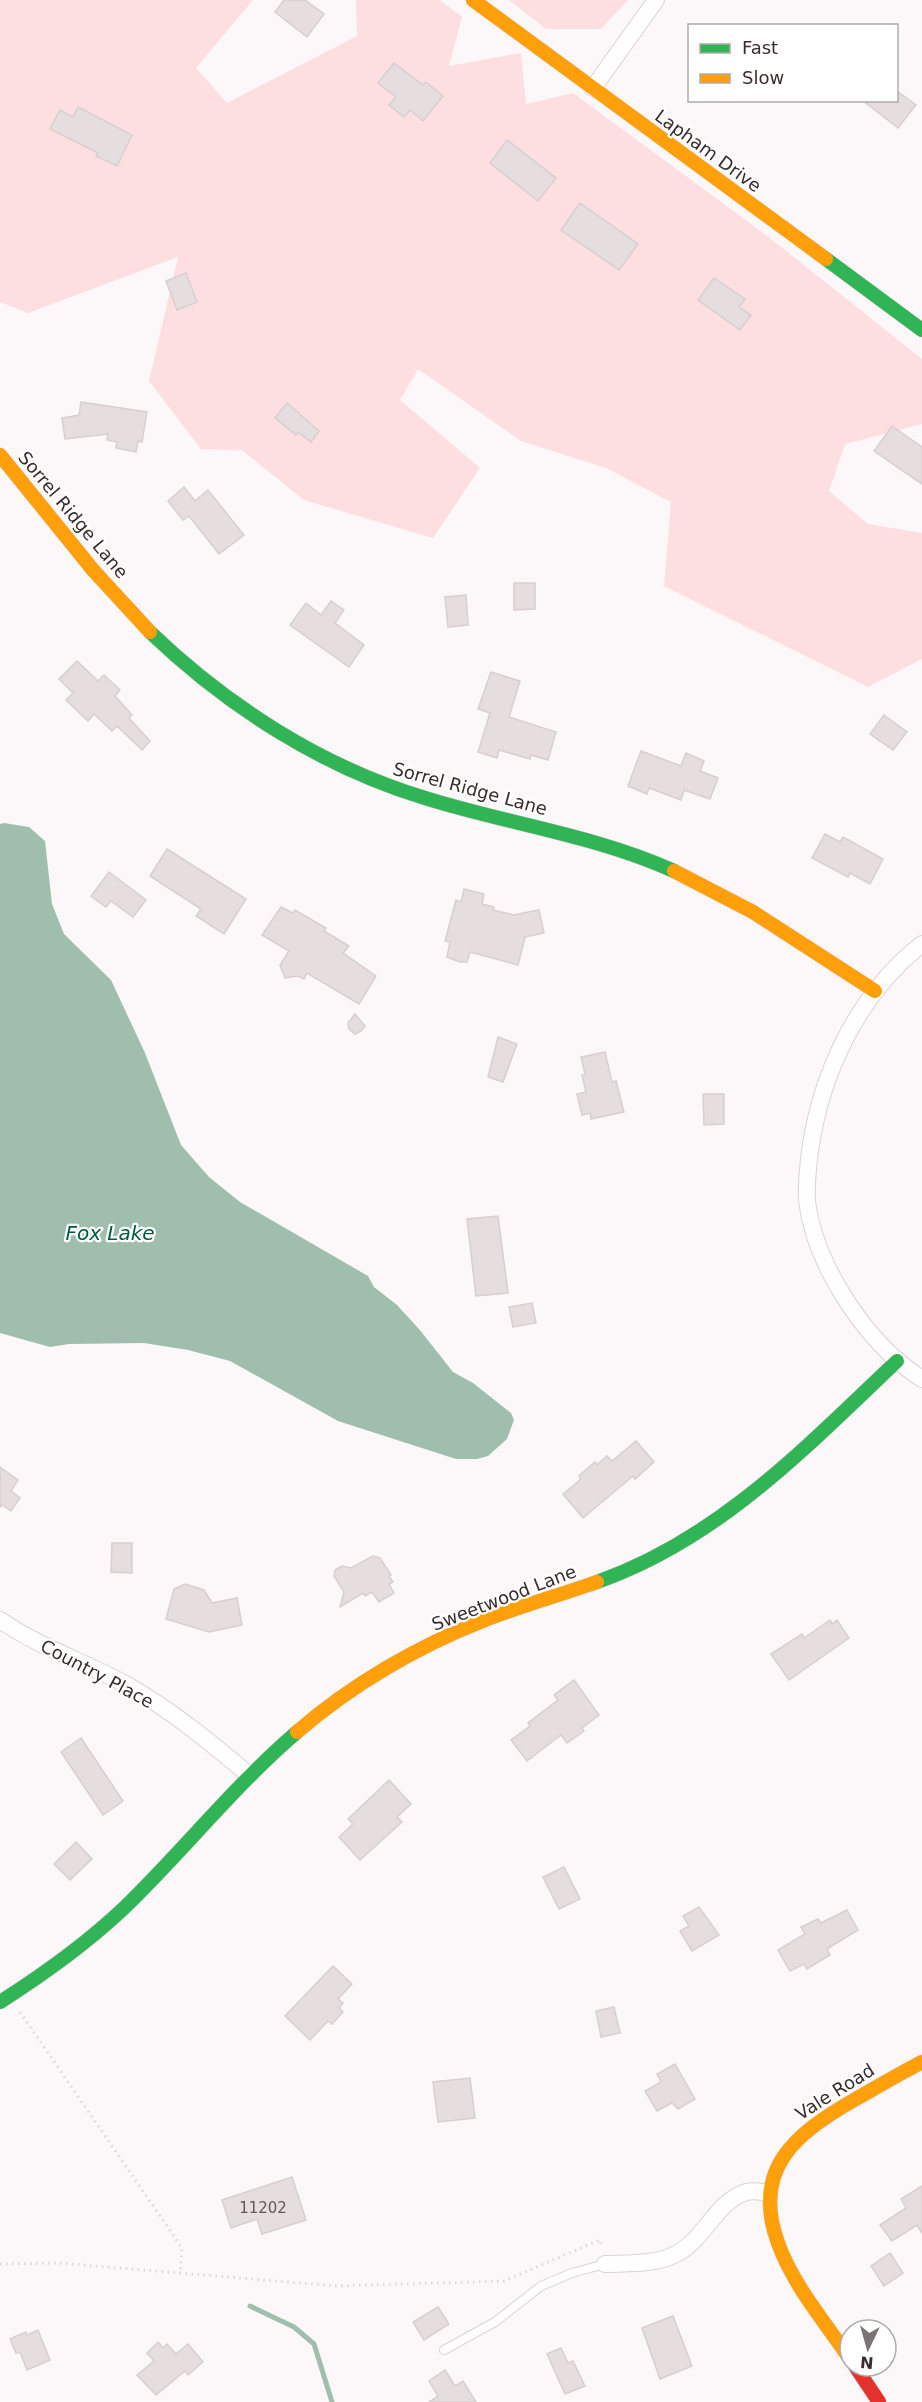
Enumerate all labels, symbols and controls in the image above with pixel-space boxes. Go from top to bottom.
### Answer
legend [688,24,898,102]
text: Fast [742,37,778,58]
text: Slow [742,67,784,88]
street label: Lapham Drive [651,105,766,196]
street label: Sorrel Ridge Lane [14,447,133,582]
street label: Sorrel Ridge Lane [391,758,550,819]
water label: Fox Lake [65,1221,155,1245]
street label: Sweetwood Lane [429,1560,579,1635]
street label: Country Place [37,1635,157,1712]
street label: Vale Road [791,2059,878,2124]
house number: 11202 [239,2199,287,2217]
north arrow [838,2318,898,2378]
text: N [859,2352,874,2372]

